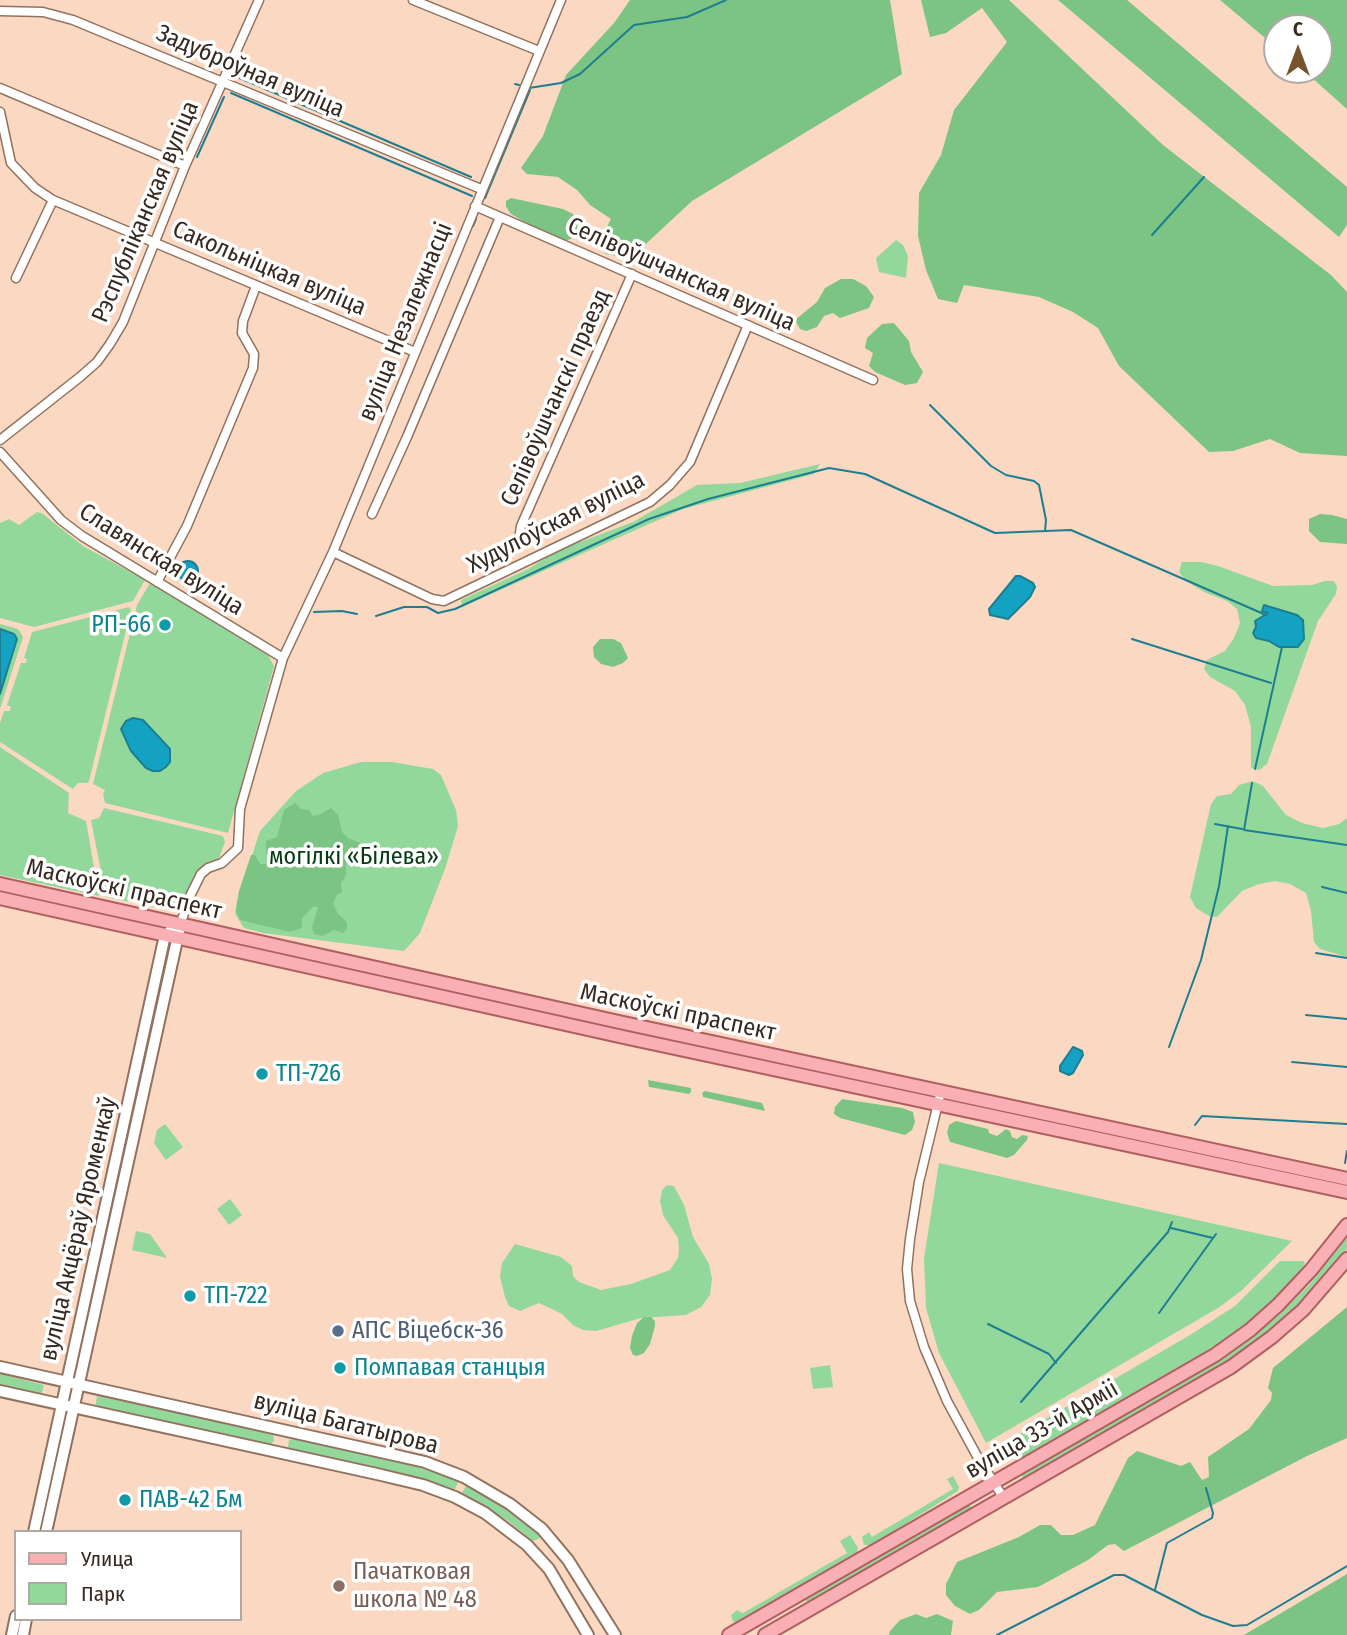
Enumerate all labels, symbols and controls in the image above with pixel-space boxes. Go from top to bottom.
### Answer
north arrow [1263,14,1333,84]
text: С [1293,18,1303,41]
street label: Задуброўная вуліца [152,19,348,125]
street label: Рэспубліканская вуліца [86,97,206,327]
street label: Селівоўшчанская вуліца [563,212,799,338]
street label: Сакольніцкая вуліца [168,215,370,323]
street label: вуліца Незалежнасці [353,219,459,425]
street label: Селівоўшчанскі праезд [495,285,617,511]
street label: Худулоўская вуліца [462,466,650,580]
street label: Славянская вуліца [73,498,249,622]
place label: РП-66 [91,611,151,639]
marker: РП-66 [157,617,173,633]
park label: могілкі «Білева» [269,843,439,871]
street label: Маскоўскі праспект [24,854,224,926]
street label: Маскоўскі праспект [578,978,778,1048]
place label: ТП-726 [276,1060,341,1088]
marker: ТП-726 [254,1066,270,1082]
street label: вуліца Акцёраў Яроменкаў [35,1094,123,1364]
place label: ТП-722 [204,1282,268,1310]
marker: ТП-722 [182,1288,198,1304]
place label: АПС Віцебск-36 [352,1317,504,1345]
marker: АПС Віцебск-36 [330,1323,346,1339]
place label: Помпавая станцыя [354,1354,546,1382]
marker: Помпавая станцыя [332,1360,348,1376]
street label: вуліца 33-й Арміі [960,1375,1124,1485]
street label: вуліца Багатырова [251,1387,441,1461]
place label: ПАВ-42 Бм [139,1486,243,1514]
marker: ПАВ-42 Бм [117,1492,133,1508]
legend [14,1530,242,1621]
text: Улица [81,1546,134,1572]
place label: Пачатковая школа № 48 [353,1558,477,1614]
marker: Пачатковая школа № 48 [331,1578,347,1594]
text: Парк [81,1581,125,1607]

